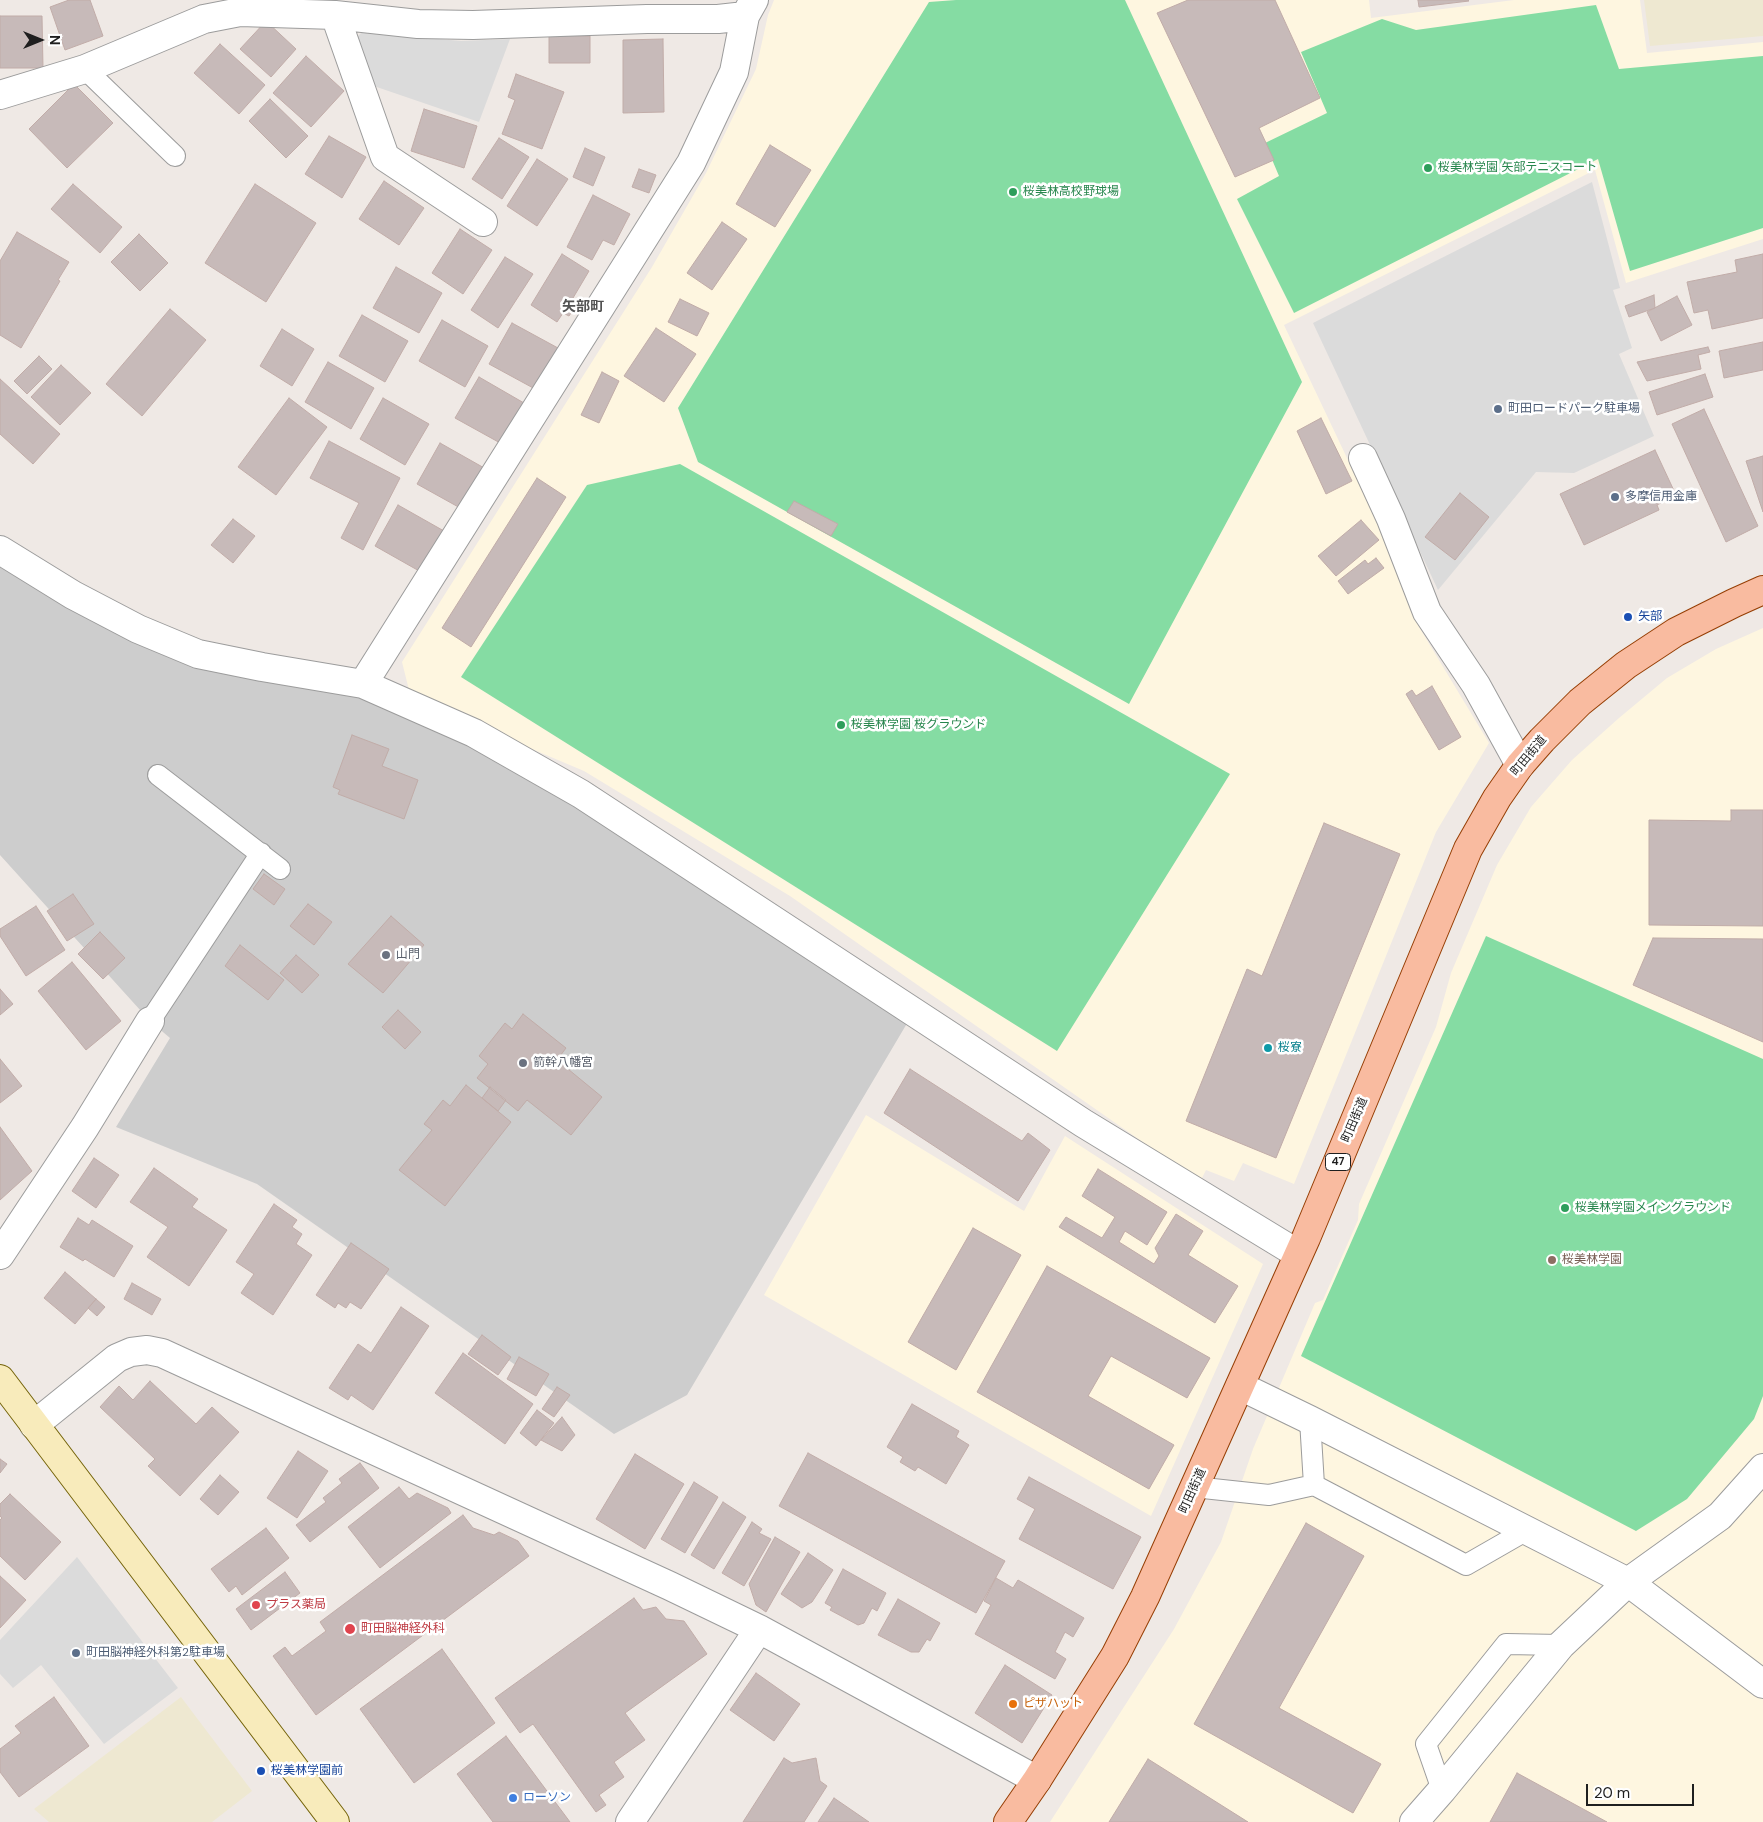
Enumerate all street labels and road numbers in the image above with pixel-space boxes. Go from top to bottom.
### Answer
street label: 町田街道 [1508,733,1550,779]
street label: 町田街道 [1339,1095,1371,1145]
road number: 47 [1326,1154,1350,1170]
street label: 町田街道 [1177,1466,1209,1516]

